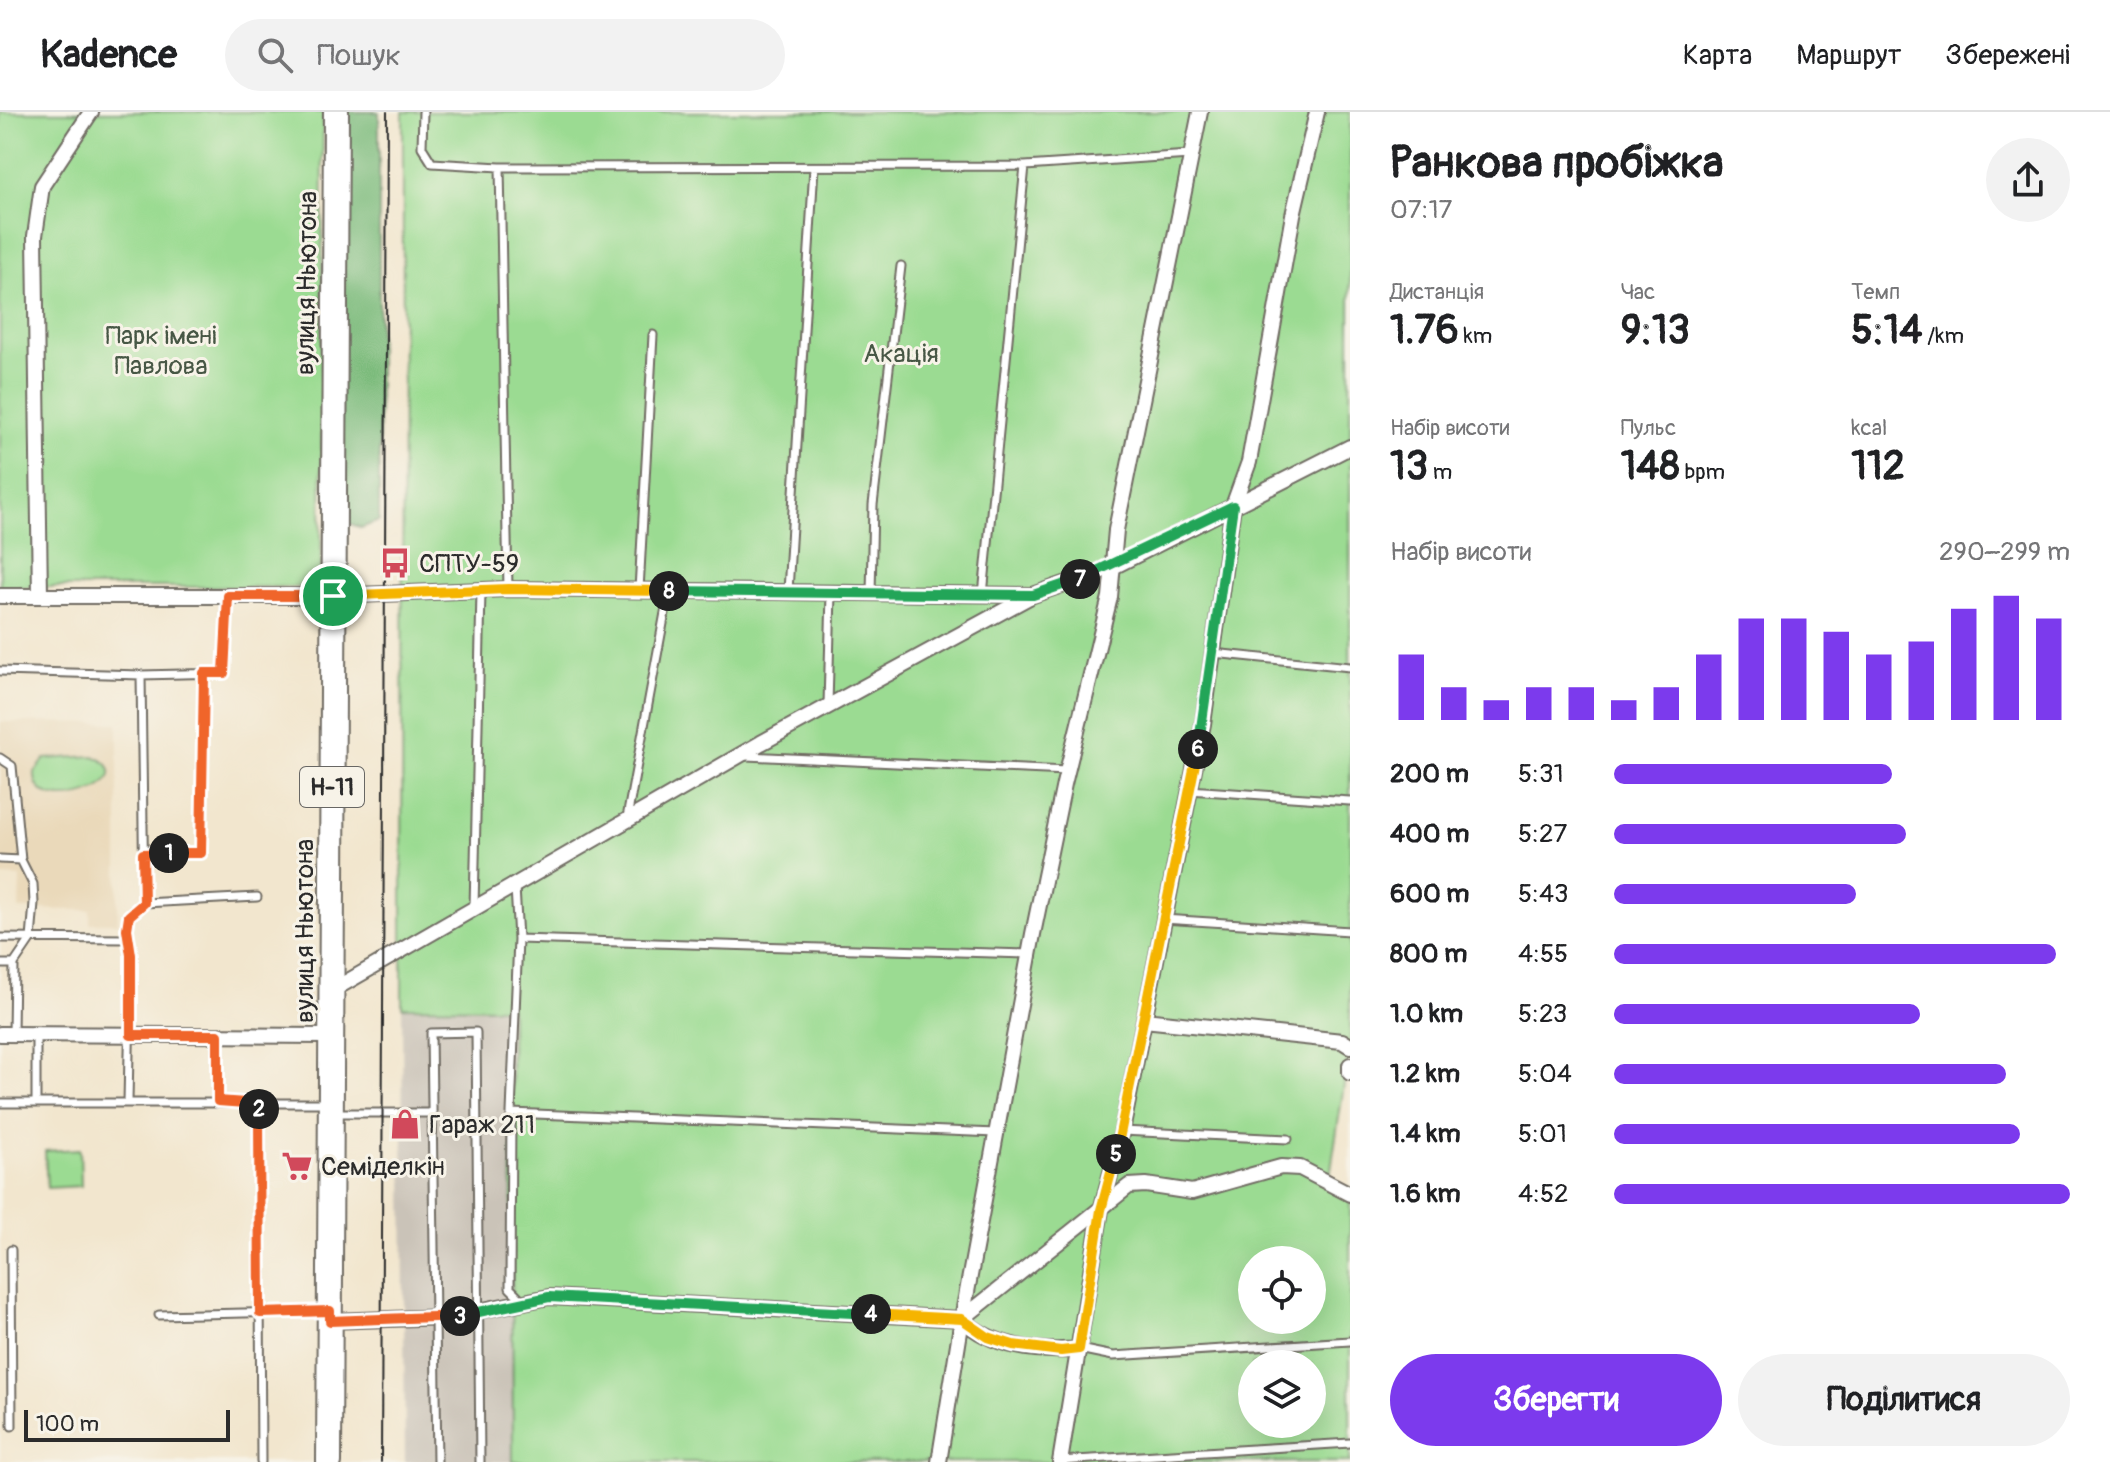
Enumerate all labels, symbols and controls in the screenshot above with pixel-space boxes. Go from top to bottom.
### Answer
search box [225,19,785,91]
text: Kadence [40,31,177,79]
icon: search [253,33,297,77]
text: Пошук [317,37,401,74]
text: Карта [1683,38,1752,73]
text: Маршрут [1796,38,1902,73]
text: Збережені [1946,38,2070,73]
text: Ранкова пробіжка [1390,136,1723,191]
button: share [1986,138,2070,222]
street label: вулиця Ньютона [289,191,325,375]
text: 07:17 [1390,194,1452,226]
text: Дистанція [1390,278,1484,306]
text: Час [1621,278,1655,306]
text: Темп [1851,278,1900,306]
text: 1.76 [1390,306,1459,355]
text: 9:13 [1621,306,1690,355]
text: 5:14 [1851,306,1923,355]
park label: Парк імені Павлова [105,320,217,382]
text: km [1459,322,1492,350]
text: /km [1923,322,1964,350]
park label: Акація [863,338,939,370]
text: Набір висоти [1390,414,1510,442]
text: Пульс [1621,414,1676,442]
text: kcal [1851,414,1887,442]
text: 13 [1390,442,1428,491]
text: 148 [1621,442,1680,491]
text: 112 [1851,442,1905,491]
text: m [1428,458,1452,486]
text: bpm [1680,458,1725,486]
text: Набір висоти [1390,536,1531,568]
text: 290–299 m [1939,536,2070,568]
bus stop icon: СПТУ-59 [378,546,412,580]
place label: СПТУ-59 [419,548,519,580]
pin: 7 [1060,559,1100,599]
pin [299,562,367,630]
text: 7 [1074,565,1086,593]
pin: 8 [649,571,689,611]
icon: arrive [311,574,355,618]
text: 8 [663,577,675,605]
pin: 6 [1178,729,1218,769]
text: 6 [1192,735,1204,763]
text: 200 m [1390,758,1469,790]
text: 5:31 [1518,758,1564,790]
road number: Н-11 [300,767,364,807]
text: 400 m [1390,818,1469,850]
text: 5:27 [1518,818,1567,850]
pin: 1 [149,833,189,873]
text: 1 [165,839,173,867]
street label: вулиця Ньютона [289,839,321,1023]
text: 600 m [1390,878,1469,910]
text: 5:43 [1518,878,1569,910]
text: 800 m [1390,938,1467,970]
text: 4:55 [1518,938,1568,970]
text: 1.0 km [1390,998,1463,1030]
text: 5:23 [1518,998,1567,1030]
text: 1.2 km [1390,1058,1460,1090]
text: 5:04 [1518,1058,1572,1090]
pin: 2 [239,1089,279,1129]
text: 2 [253,1095,265,1123]
shop icon: Гараж 211 [388,1107,422,1141]
place label: Гараж 211 [429,1109,535,1141]
text: 1.4 km [1390,1118,1461,1150]
text: 5:01 [1518,1118,1567,1150]
pin: 5 [1096,1134,1136,1174]
text: 5 [1110,1140,1122,1168]
supermarket icon: Семіделкін [280,1149,314,1183]
place label: Семіделкін [321,1151,445,1183]
text: 1.6 km [1390,1178,1461,1210]
text: 4:52 [1518,1178,1569,1210]
map controls [1238,1246,1326,1438]
button: locate [1238,1246,1326,1334]
pin: 4 [851,1294,891,1334]
pin: 3 [440,1296,480,1336]
text: 4 [865,1300,877,1328]
text: 3 [454,1302,466,1330]
button: layers [1238,1350,1326,1438]
button: Зберегти [1390,1354,1722,1446]
button: Поділитися [1738,1354,2070,1446]
scale bar [24,1406,230,1442]
text: 100 m [36,1410,99,1438]

